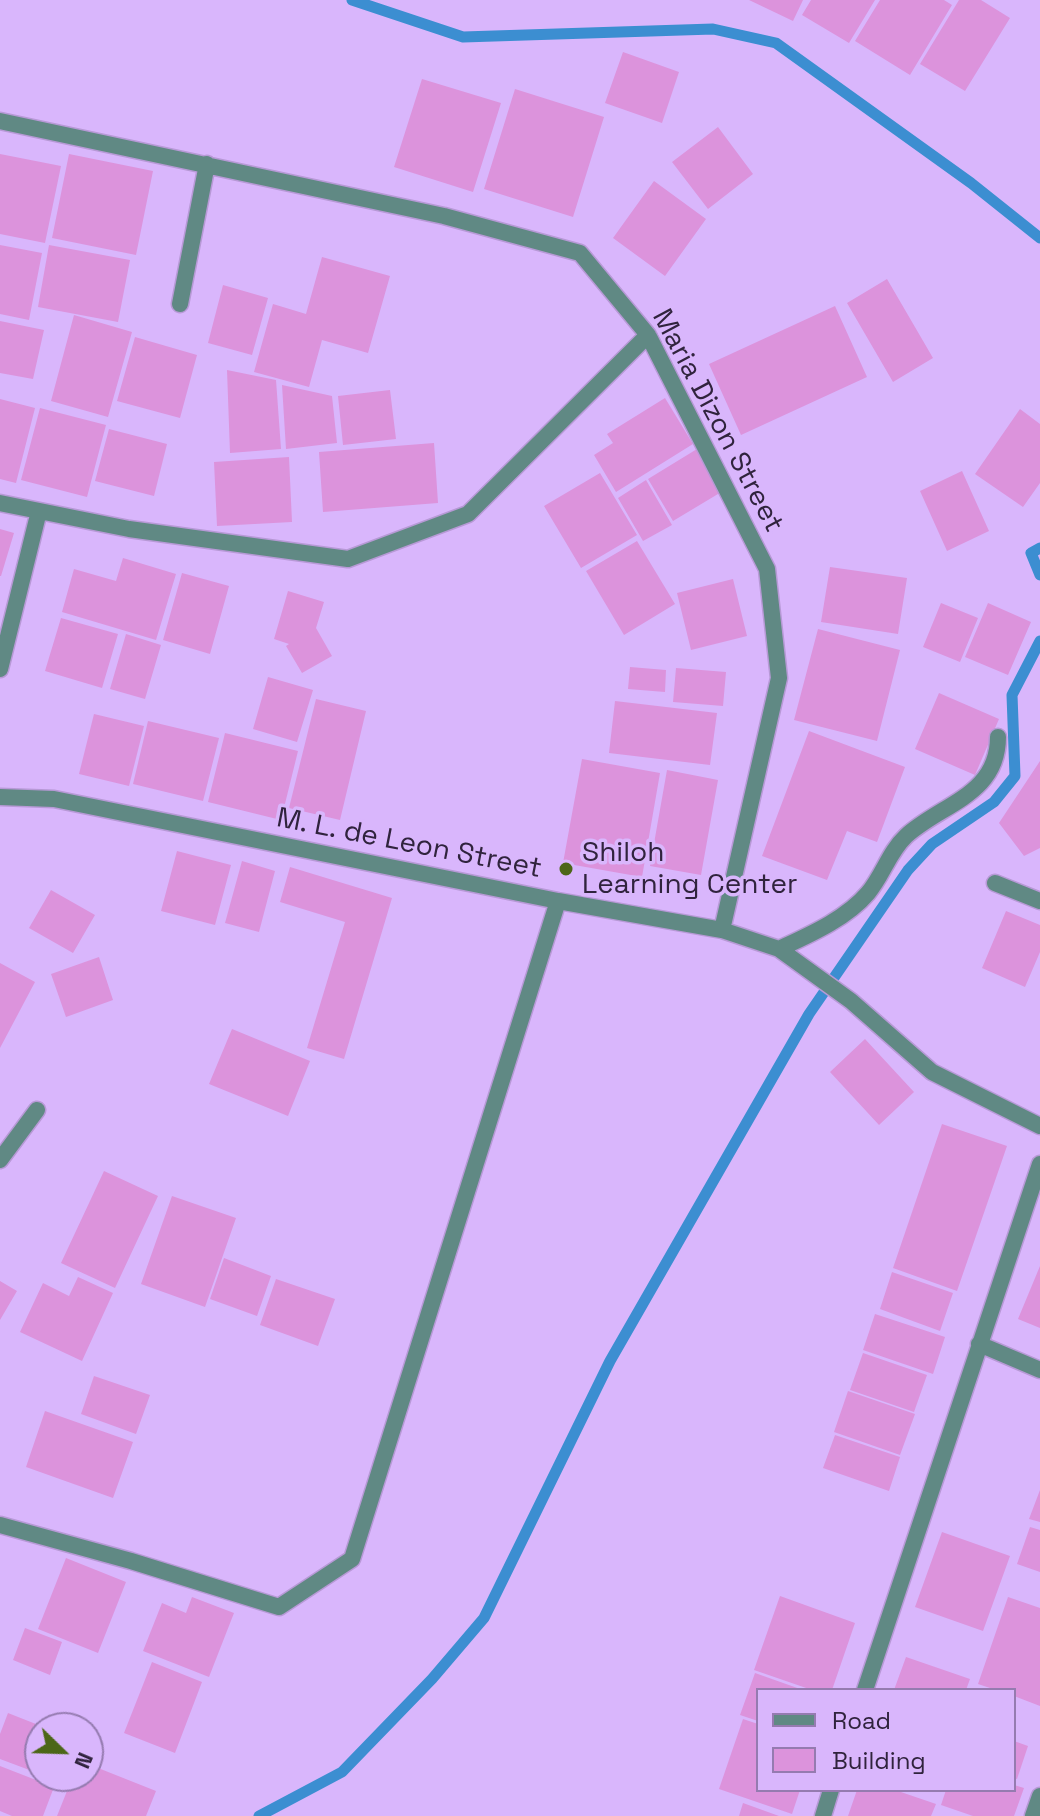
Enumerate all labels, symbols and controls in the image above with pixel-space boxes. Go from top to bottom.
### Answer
street label: Maria Dizon Street [644,304,790,538]
street label: M. L. de Leon Street [274,802,544,886]
place label: Shiloh Learning Center [582,836,798,902]
marker: Shiloh Learning Center [557,860,575,878]
legend [756,1688,1016,1792]
text: Road [832,1705,891,1736]
north arrow [24,1712,104,1792]
text: Building [832,1745,926,1776]
text: N [68,1748,100,1773]

